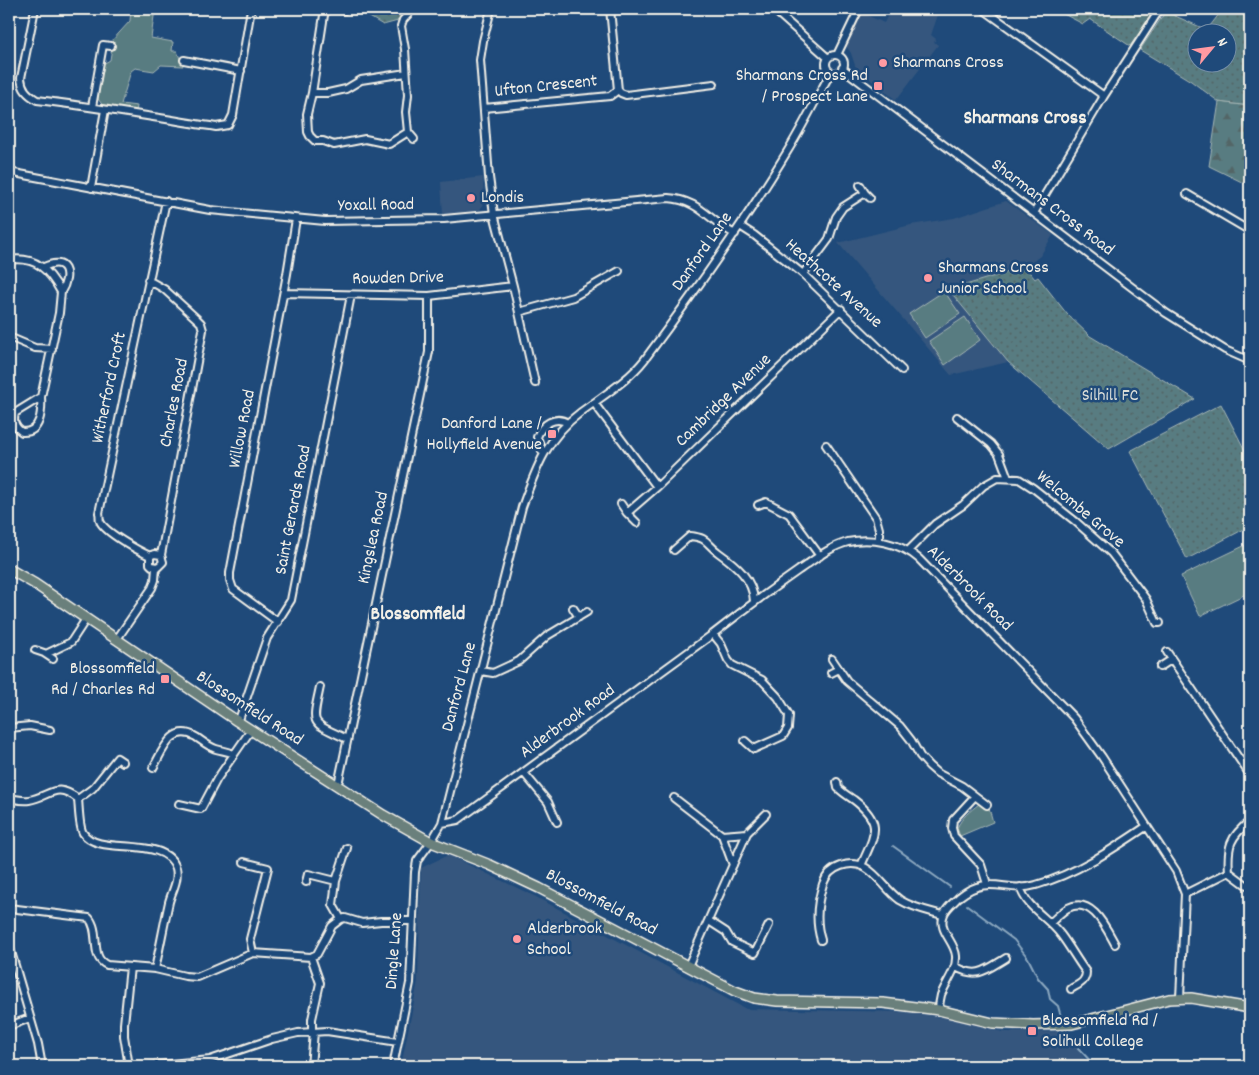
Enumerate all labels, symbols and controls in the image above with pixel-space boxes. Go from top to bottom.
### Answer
north arrow [1186,22,1236,72]
text: N [1211,35,1232,51]
place label: Sharmans Cross [893,51,1004,76]
marker: Sharmans Cross [877,57,889,69]
place label: Sharmans Cross Rd / Prospect Lane [736,64,868,110]
street label: Ufton Crescent [493,69,599,105]
marker: Sharmans Cross Rd / Prospect Lane [872,80,884,92]
district label: Sharmans Cross [963,105,1087,133]
street label: Sharmans Cross Road [985,153,1119,263]
place label: Londis [481,186,524,211]
marker: Londis [465,192,477,204]
street label: Yoxall Road [338,193,414,219]
street label: Danford Lane [666,207,740,297]
street label: Heathcote Avenue [779,233,887,335]
place label: Sharmans Cross Junior School [938,256,1049,302]
street label: Rowden Drive [352,266,444,292]
marker: Sharmans Cross Junior School [922,272,934,284]
street label: Witherford Croft [86,330,134,446]
street label: Cambridge Avenue [670,349,778,453]
street label: Charles Road [154,357,196,449]
park label: Silhill FC [1082,384,1138,409]
street label: Willow Road [223,388,263,470]
place label: Danford Lane / Hollyfield Avenue [427,412,542,458]
marker: Danford Lane / Hollyfield Avenue [546,428,558,440]
street label: Saint Gerards Road [269,443,319,577]
street label: Welcombe Grove [1030,465,1130,555]
street label: Kingslea Road [352,490,396,586]
street label: Alderbrook Road [920,540,1018,638]
district label: Blossomfield [371,601,465,629]
street label: Danford Lane [436,639,484,735]
place label: Blossomfield Rd / Charles Rd [51,657,155,703]
street label: Blossomfield Road [191,665,307,753]
marker: Blossomfield Rd / Charles Rd [159,673,171,685]
street label: Alderbrook Road [515,679,621,765]
street label: Blossomfield Road [541,863,661,943]
street label: Dingle Lane [380,912,410,990]
place label: Alderbrook School [527,917,602,963]
marker: Alderbrook School [511,933,523,945]
place label: Blossomfield Rd / Solihull College [1042,1009,1158,1055]
marker: Blossomfield Rd / Solihull College [1026,1025,1038,1037]

